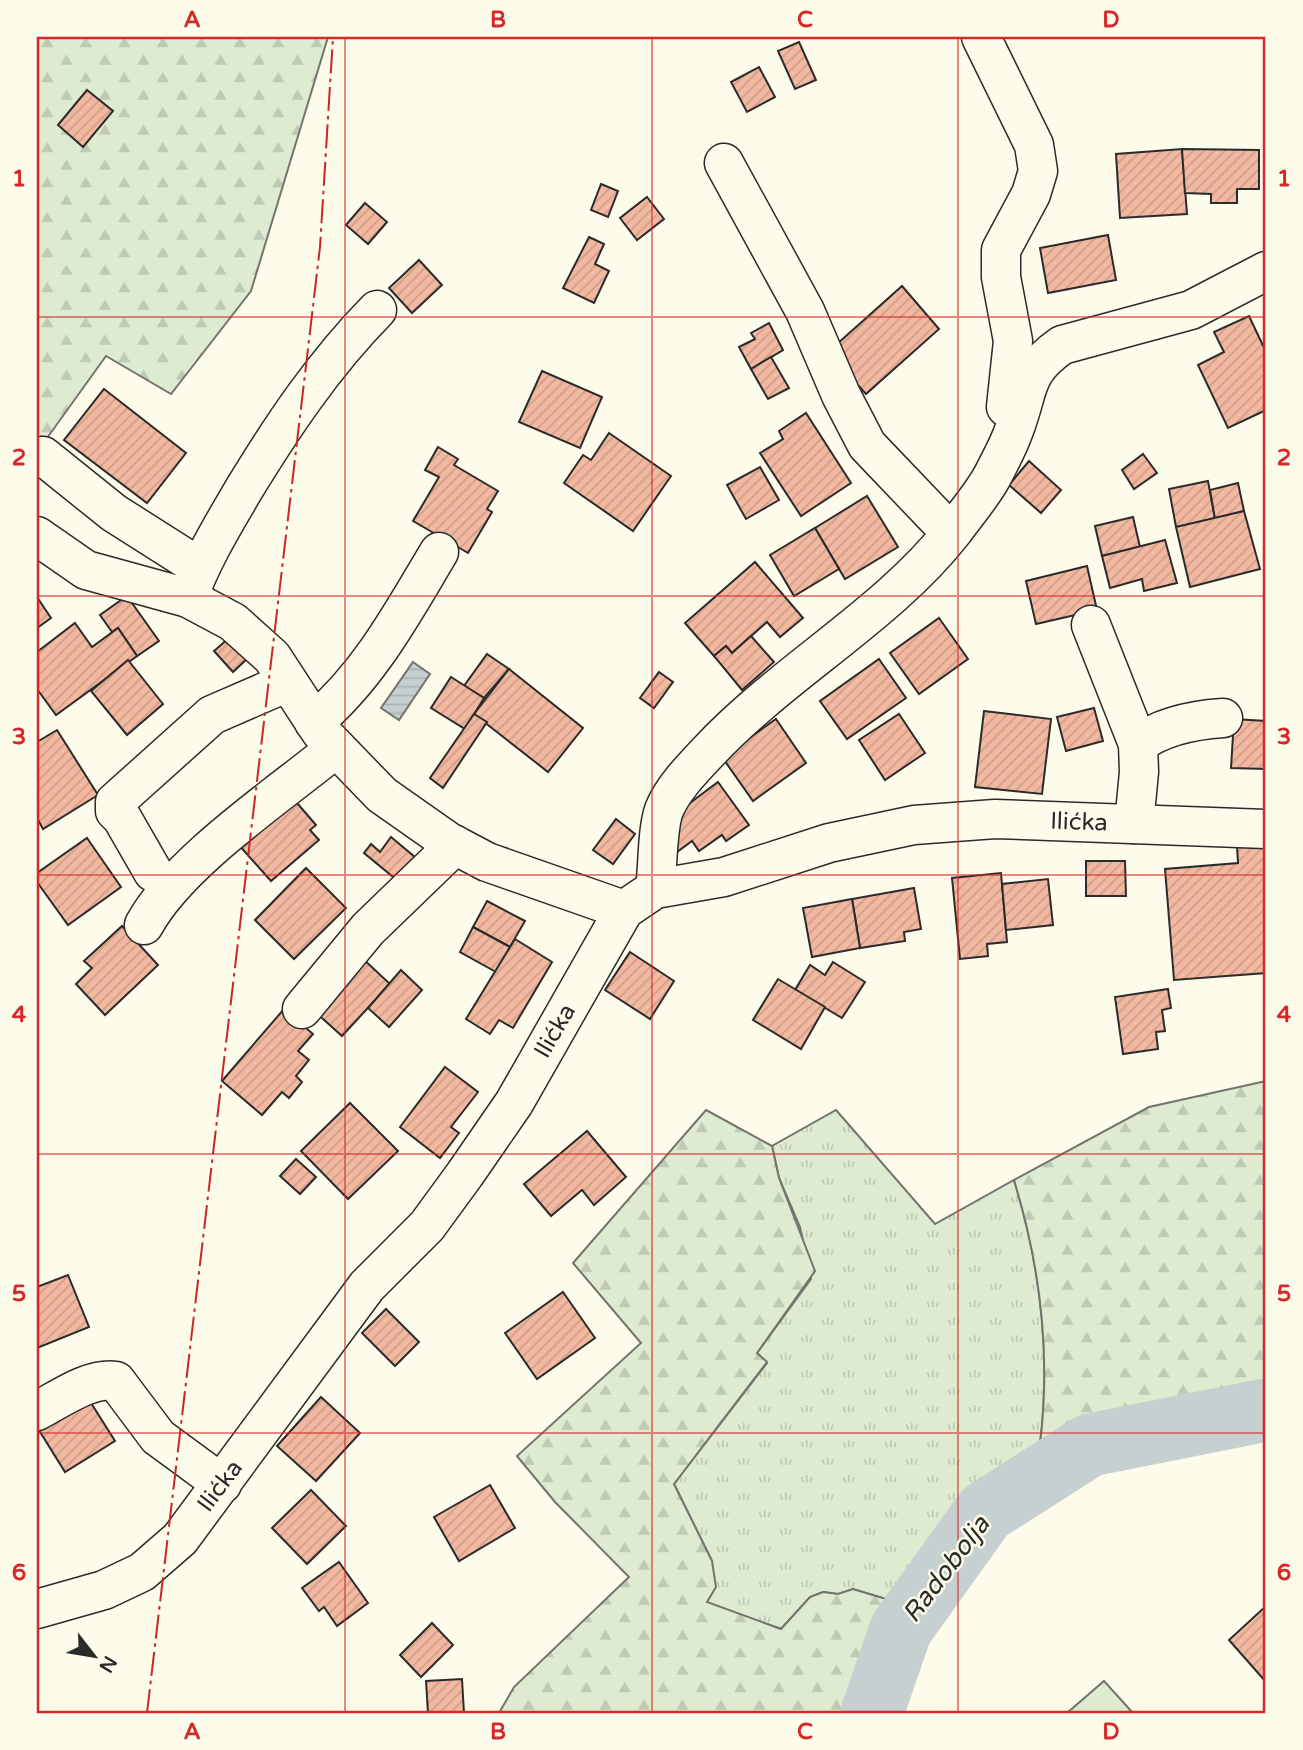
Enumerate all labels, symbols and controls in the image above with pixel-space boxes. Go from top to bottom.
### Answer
text: A [183,6,201,34]
text: B [490,6,506,34]
text: C [797,6,813,34]
text: D [1102,6,1120,34]
text: 1 [12,165,26,193]
text: 1 [1277,165,1291,193]
text: 2 [12,444,26,472]
text: 2 [1277,444,1291,472]
text: 3 [12,723,26,751]
text: 3 [1277,723,1291,751]
street label: Ilićka [1050,807,1108,837]
street label: Ilićka [528,999,582,1063]
text: 4 [12,1001,27,1029]
text: 4 [1277,1001,1292,1029]
text: 5 [12,1280,26,1308]
text: 5 [1277,1280,1291,1308]
street label: Ilićka [191,1454,249,1518]
water label: Radobolja [896,1509,997,1628]
text: 6 [12,1559,26,1587]
text: 6 [1277,1559,1291,1587]
north arrow [60,1620,130,1690]
text: N [94,1652,121,1676]
text: A [183,1718,201,1746]
text: B [490,1718,506,1746]
text: C [797,1718,813,1746]
text: D [1102,1718,1120,1746]

